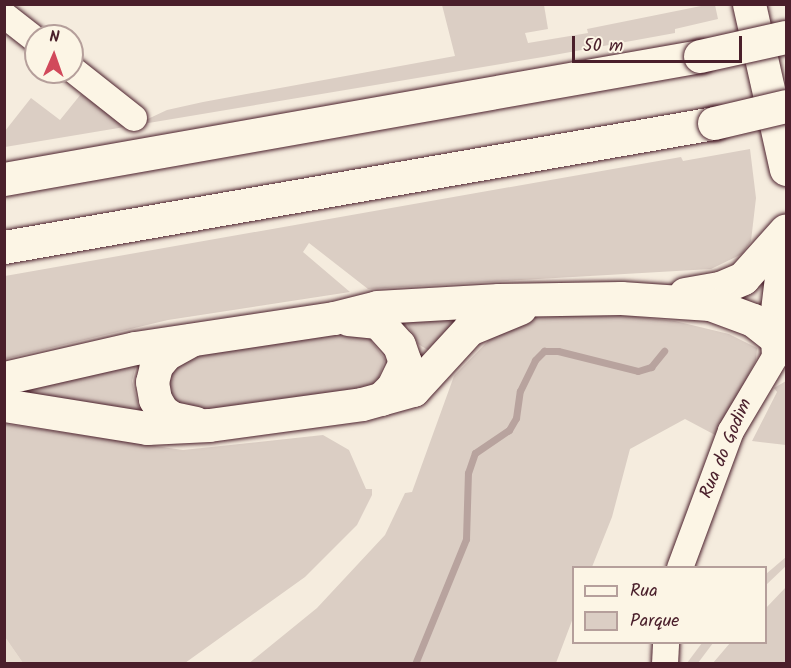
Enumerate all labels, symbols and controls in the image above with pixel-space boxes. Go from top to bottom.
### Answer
north arrow [24,24,84,84]
scale bar [575,24,744,62]
text: N [49,25,60,50]
text: 50 m [583,32,623,61]
street label: Rua do Godim [696,396,758,502]
legend [572,566,767,644]
text: Rua [630,577,658,606]
text: Parque [630,607,679,636]

